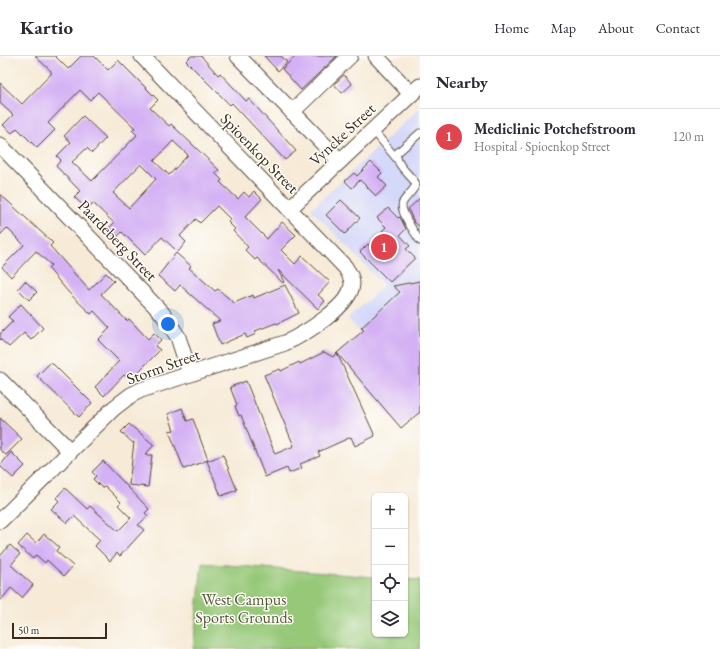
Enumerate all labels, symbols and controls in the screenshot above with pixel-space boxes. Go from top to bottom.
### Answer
text: Kartio [20,15,73,40]
text: Home [494,19,529,37]
text: Map [551,19,576,37]
text: About [598,19,634,37]
text: Contact [656,19,700,37]
text: Nearby [436,71,488,93]
street label: Vyncke Street [305,98,380,170]
street label: Spioenkop Street [216,109,303,198]
text: Mediclinic Potchefstroom [474,119,636,138]
text: 1 [446,128,452,145]
text: 120 m [673,128,704,145]
text: Hospital · Spioenkop Street [474,138,610,155]
street label: Paardeberg Street [73,195,162,286]
pin: 1 [371,232,397,262]
your location [158,314,178,334]
street label: Storm Street [124,344,203,389]
map controls [372,493,408,637]
button: + [372,493,408,529]
button: − [372,529,408,565]
button: locate [372,565,408,601]
park label: West Campus Sports Grounds [195,589,293,628]
button: layers [372,601,408,637]
scale bar [12,621,107,640]
text: 50 m [18,623,39,637]

